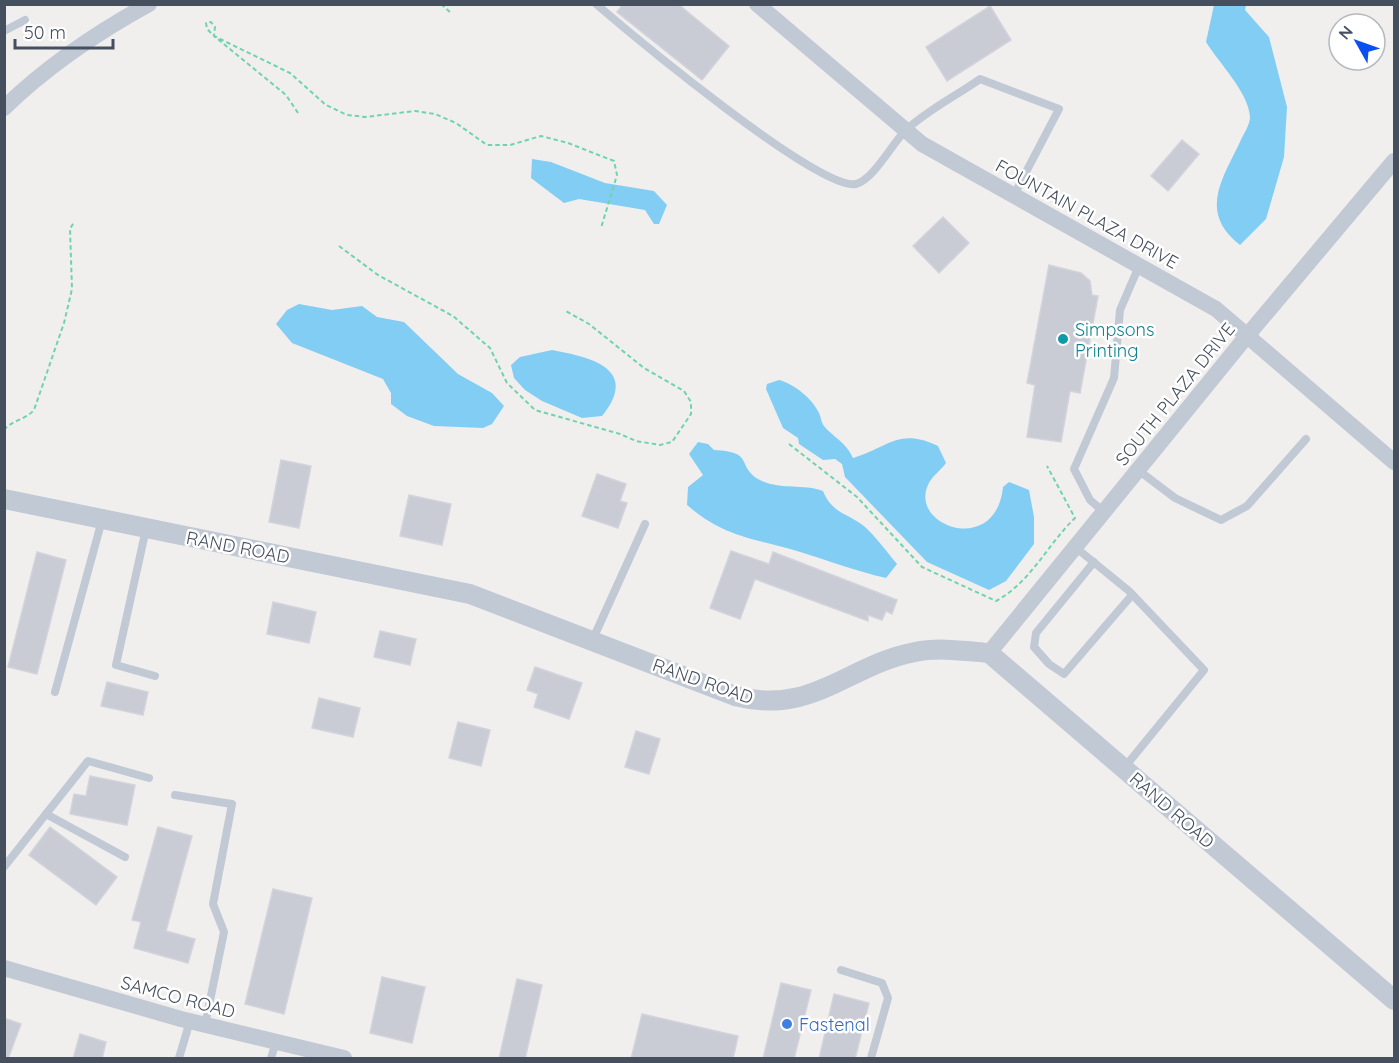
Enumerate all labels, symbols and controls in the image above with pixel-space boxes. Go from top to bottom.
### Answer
scale bar [15,12,112,50]
north arrow [1327,12,1387,72]
text: 50 m [24,21,66,44]
text: N [1334,21,1357,43]
street label: FOUNTAIN PLAZA DRIVE [991,154,1183,274]
place label: Simpsons Printing [1075,318,1154,362]
street label: SOUTH PLAZA DRIVE [1110,318,1240,470]
marker: Simpsons Printing [1056,332,1070,346]
street label: RAND ROAD [184,526,292,568]
street label: RAND ROAD [650,653,756,709]
street label: RAND ROAD [1125,767,1219,853]
street label: SAMCO ROAD [118,971,238,1023]
place label: Fastenal [799,1013,870,1036]
marker: Fastenal [780,1017,794,1031]

